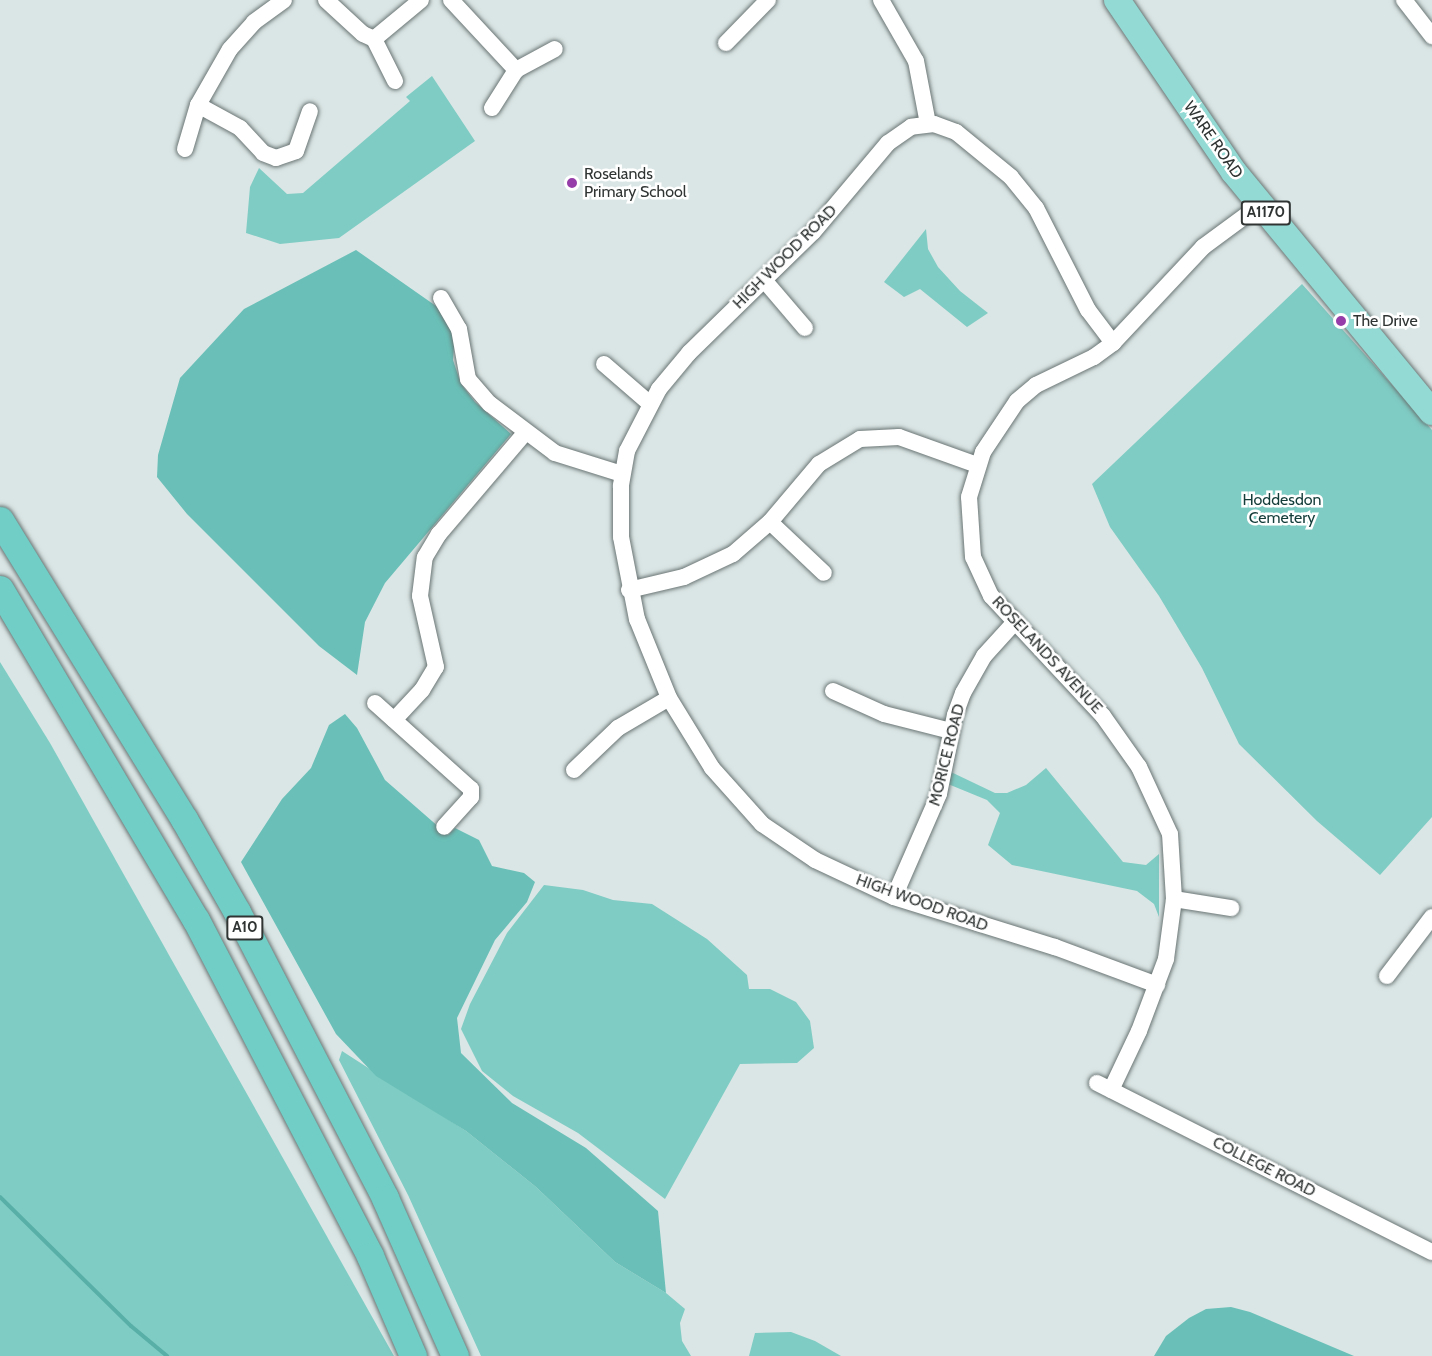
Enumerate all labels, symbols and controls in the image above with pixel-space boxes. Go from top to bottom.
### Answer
street label: WARE ROAD [1179,98,1247,182]
place label: Roselands Primary School [584,164,687,202]
marker: Roselands Primary School [565,176,579,190]
street label: HIGH WOOD ROAD [729,201,841,313]
road number: A1170 [1240,201,1292,225]
place label: The Drive [1353,311,1418,331]
marker: The Drive [1334,314,1348,328]
park label: Hoddesdon Cemetery [1242,490,1322,528]
street label: ROSELANDS AVENUE [988,592,1106,718]
street label: MORICE ROAD [925,702,969,808]
street label: HIGH WOOD ROAD [853,870,991,936]
road number: A10 [226,916,264,940]
street label: COLLEGE ROAD [1209,1133,1319,1201]

